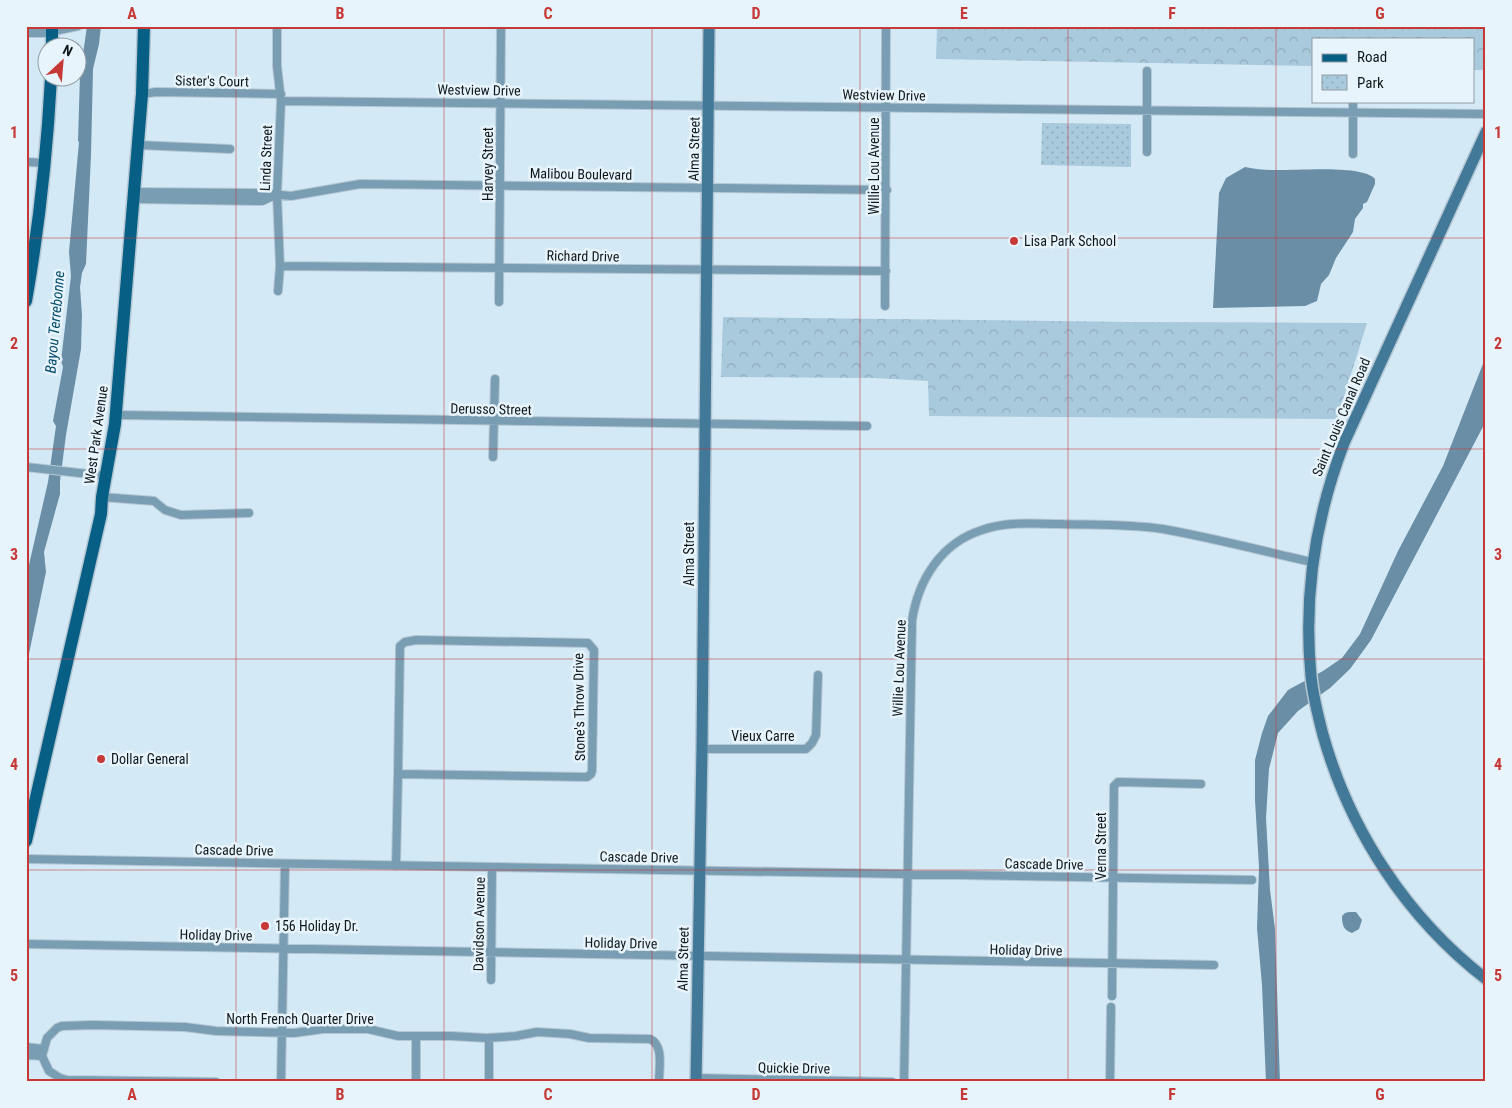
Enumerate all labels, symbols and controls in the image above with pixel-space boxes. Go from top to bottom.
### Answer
text: A [127,4,137,23]
text: B [336,4,345,23]
text: C [543,4,553,23]
text: D [751,4,761,23]
text: E [960,4,968,23]
text: F [1168,4,1176,23]
text: G [1375,4,1385,23]
north arrow [38,38,88,88]
legend [1312,38,1474,102]
text: N [60,41,75,59]
text: Road [1357,48,1387,66]
street label: Sister's Court [175,72,249,90]
text: Park [1357,74,1384,92]
street label: Westview Drive [437,81,521,99]
street label: Westview Drive [842,86,926,104]
street label: Alma Street [685,117,703,181]
street label: Willie Lou Avenue [866,117,882,215]
text: 1 [10,123,18,142]
text: 1 [1494,123,1502,142]
street label: Linda Street [257,125,275,191]
street label: Harvey Street [480,127,496,201]
street label: Malibou Boulevard [530,165,632,183]
place label: Lisa Park School [1024,233,1116,249]
marker: Lisa Park School [1008,235,1020,247]
street label: Richard Drive [546,247,620,265]
water label: Bayou Terrebonne [42,270,68,374]
text: 2 [10,334,18,353]
text: 2 [1494,334,1502,353]
street label: Saint Louis Canal Road [1309,355,1373,479]
street label: West Park Avenue [81,384,111,485]
street label: Derusso Street [450,400,532,418]
street label: Alma Street [681,522,697,586]
text: 3 [10,545,18,564]
text: 3 [1494,545,1502,564]
street label: Willie Lou Avenue [889,619,909,717]
street label: Stone's Throw Drive [570,652,588,761]
street label: Vieux Carre [731,728,795,744]
place label: Dollar General [111,751,189,767]
marker: Dollar General [95,753,107,765]
text: 4 [10,755,18,774]
text: 4 [1494,755,1502,774]
street label: Verna Street [1093,812,1109,880]
street label: Cascade Drive [194,841,274,859]
street label: Cascade Drive [599,848,679,866]
street label: Cascade Drive [1004,855,1084,873]
street label: Davidson Avenue [470,876,488,971]
place label: 156 Holiday Dr. [275,918,359,934]
marker: 156 Holiday Dr. [259,920,271,932]
street label: Holiday Drive [180,926,253,944]
street label: Alma Street [674,927,692,991]
street label: Holiday Drive [585,934,658,952]
street label: Holiday Drive [990,941,1063,959]
text: 5 [10,966,18,985]
text: 5 [1494,966,1502,985]
street label: North French Quarter Drive [226,1011,374,1027]
street label: Quickie Drive [758,1059,831,1077]
text: A [127,1085,137,1104]
text: B [336,1085,345,1104]
text: C [543,1085,553,1104]
text: D [751,1085,761,1104]
text: E [960,1085,968,1104]
text: F [1168,1085,1176,1104]
text: G [1375,1085,1385,1104]

